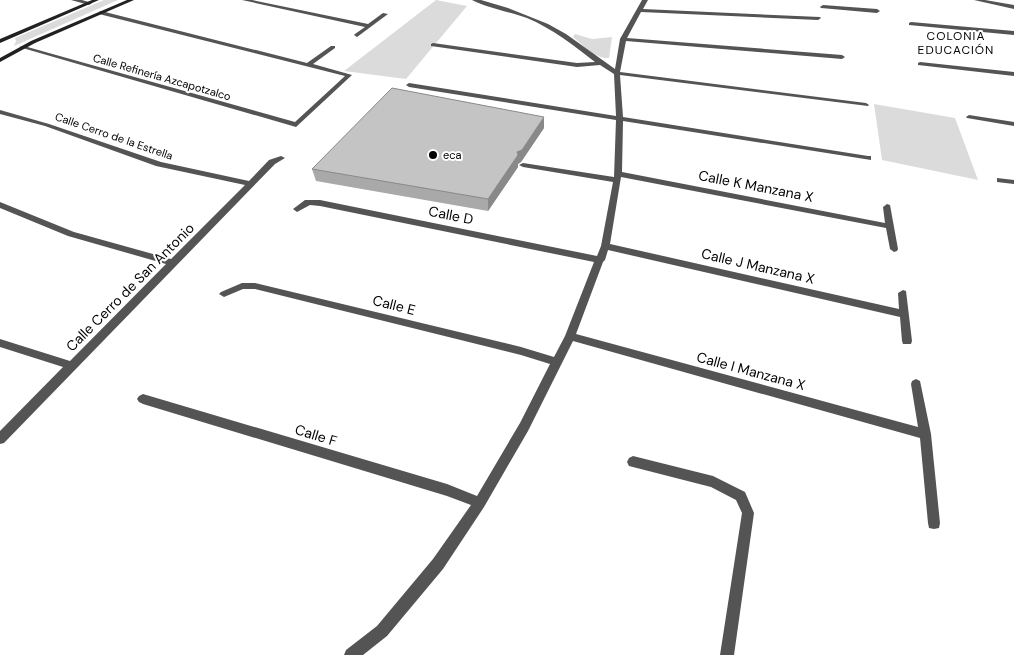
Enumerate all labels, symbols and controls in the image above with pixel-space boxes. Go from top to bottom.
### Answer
district label: COLONIA EDUCACIÓN [918,28,994,58]
street label: Calle Refinería Azcapotzalco [91,51,233,103]
street label: Calle Cerro de la Estrella [53,109,175,163]
place label: eca [443,148,462,162]
marker: eca [427,149,439,161]
street label: Calle K Manzana X [697,166,815,206]
street label: Calle D [427,202,475,228]
street label: Calle Cerro de San Antonio [62,219,198,355]
street label: Calle J Manzana X [700,244,816,288]
street label: Calle E [371,291,417,319]
street label: Calle I Manzana X [695,348,807,394]
street label: Calle F [293,420,340,450]

